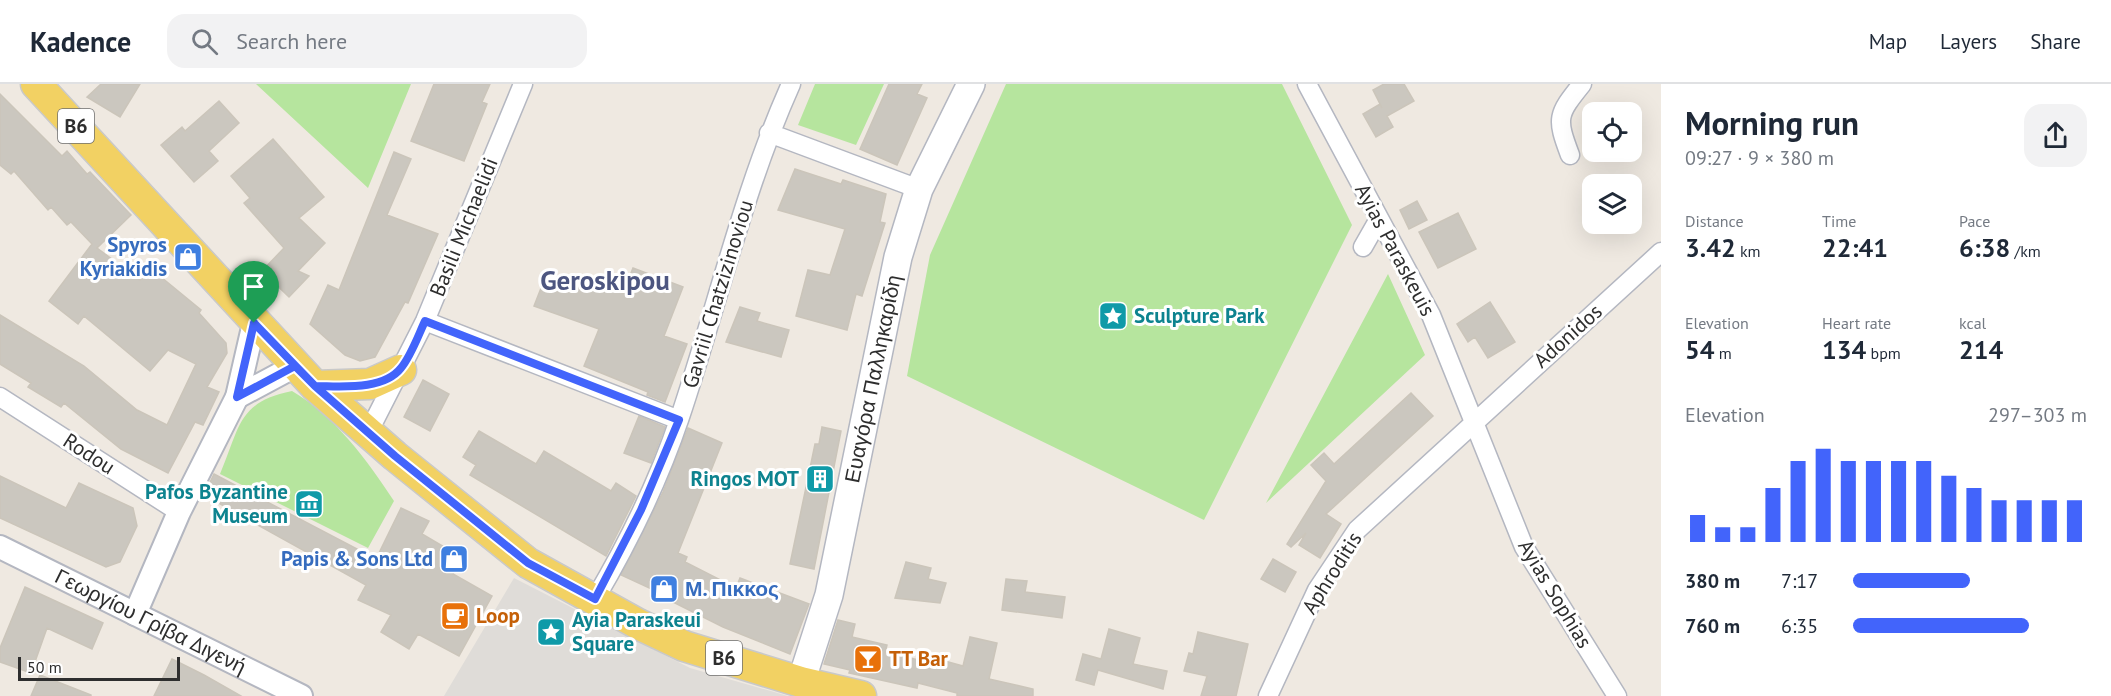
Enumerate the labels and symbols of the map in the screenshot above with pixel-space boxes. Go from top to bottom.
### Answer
road number: B6 [58,109,94,143]
street label: Basili Michaelidi [423,153,504,300]
street label: Ayias Paraskeuis [1349,179,1442,321]
street label: Gavriil Chatzizinoviou [676,196,759,391]
place label: Spyros Kyriakidis [80,231,167,282]
shop icon: Spyros Kyriakidis [172,241,204,273]
pin [228,261,279,323]
district label: Geroskipou [540,263,670,297]
street label: Ευαγόρα Παλληκαρίδη [838,272,907,485]
street label: Adonidos [1528,298,1608,374]
place icon: Sculpture Park [1097,300,1129,332]
place label: Sculpture Park [1134,302,1265,329]
street label: Rodou [58,427,120,480]
building icon: Ringos MOT [804,463,836,495]
place label: Ringos MOT [691,465,799,492]
place label: Pafos Byzantine Museum [145,478,288,529]
museum icon: Pafos Byzantine Museum [293,488,325,520]
street label: Aphroditis [1296,527,1367,619]
street label: Ayias Sophias [1512,535,1598,653]
shop icon: Papis & Sons Ltd [438,543,470,575]
place label: Papis & Sons Ltd [281,545,433,572]
street label: Γεωργίου Γρίβα Διγενή [51,562,251,680]
shop icon: Μ. Πικκος [648,573,680,605]
place label: Μ. Πικκος [685,575,779,602]
cafe icon: Loop [439,600,471,632]
place label: Loop [476,602,520,629]
place label: Ayia Paraskeui Square [572,606,701,657]
place icon: Ayia Paraskeui Square [535,616,567,648]
road number: B6 [706,641,742,675]
bar icon: TT Bar [852,643,884,675]
place label: TT Bar [889,645,949,672]
scale bar [18,654,180,682]

